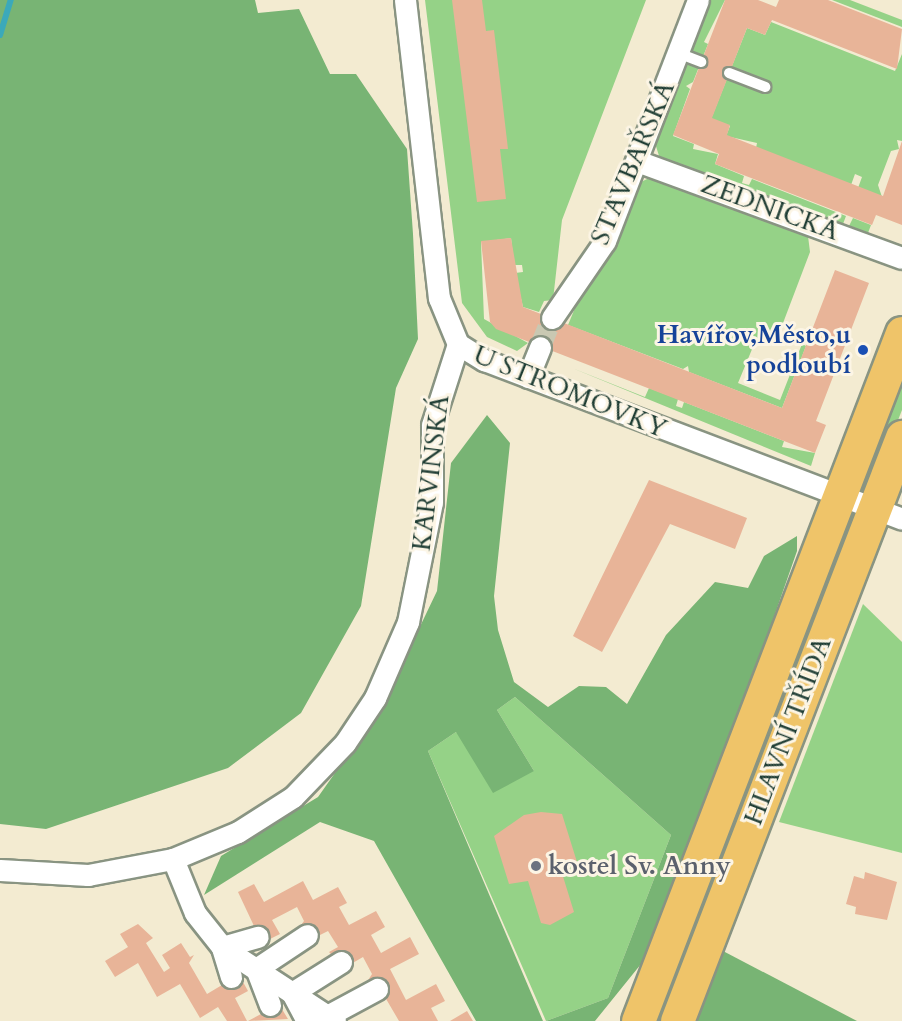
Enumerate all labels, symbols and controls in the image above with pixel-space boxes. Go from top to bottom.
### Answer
street label: STAVBAŘSKÁ [584,76,682,250]
street label: ZEDNICKÁ [697,169,843,247]
place label: Havířov,Město,u podloubí [657,319,851,380]
street label: U STROMOVKY [469,339,671,445]
marker: Havířov,Město,u podloubí [856,343,870,357]
street label: KARVINSKÁ [406,393,456,553]
street label: HLAVNÍ TŘÍDA [738,633,838,829]
place label: kostel Sv. Anny [548,850,731,882]
marker: kostel Sv. Anny [529,859,543,873]

